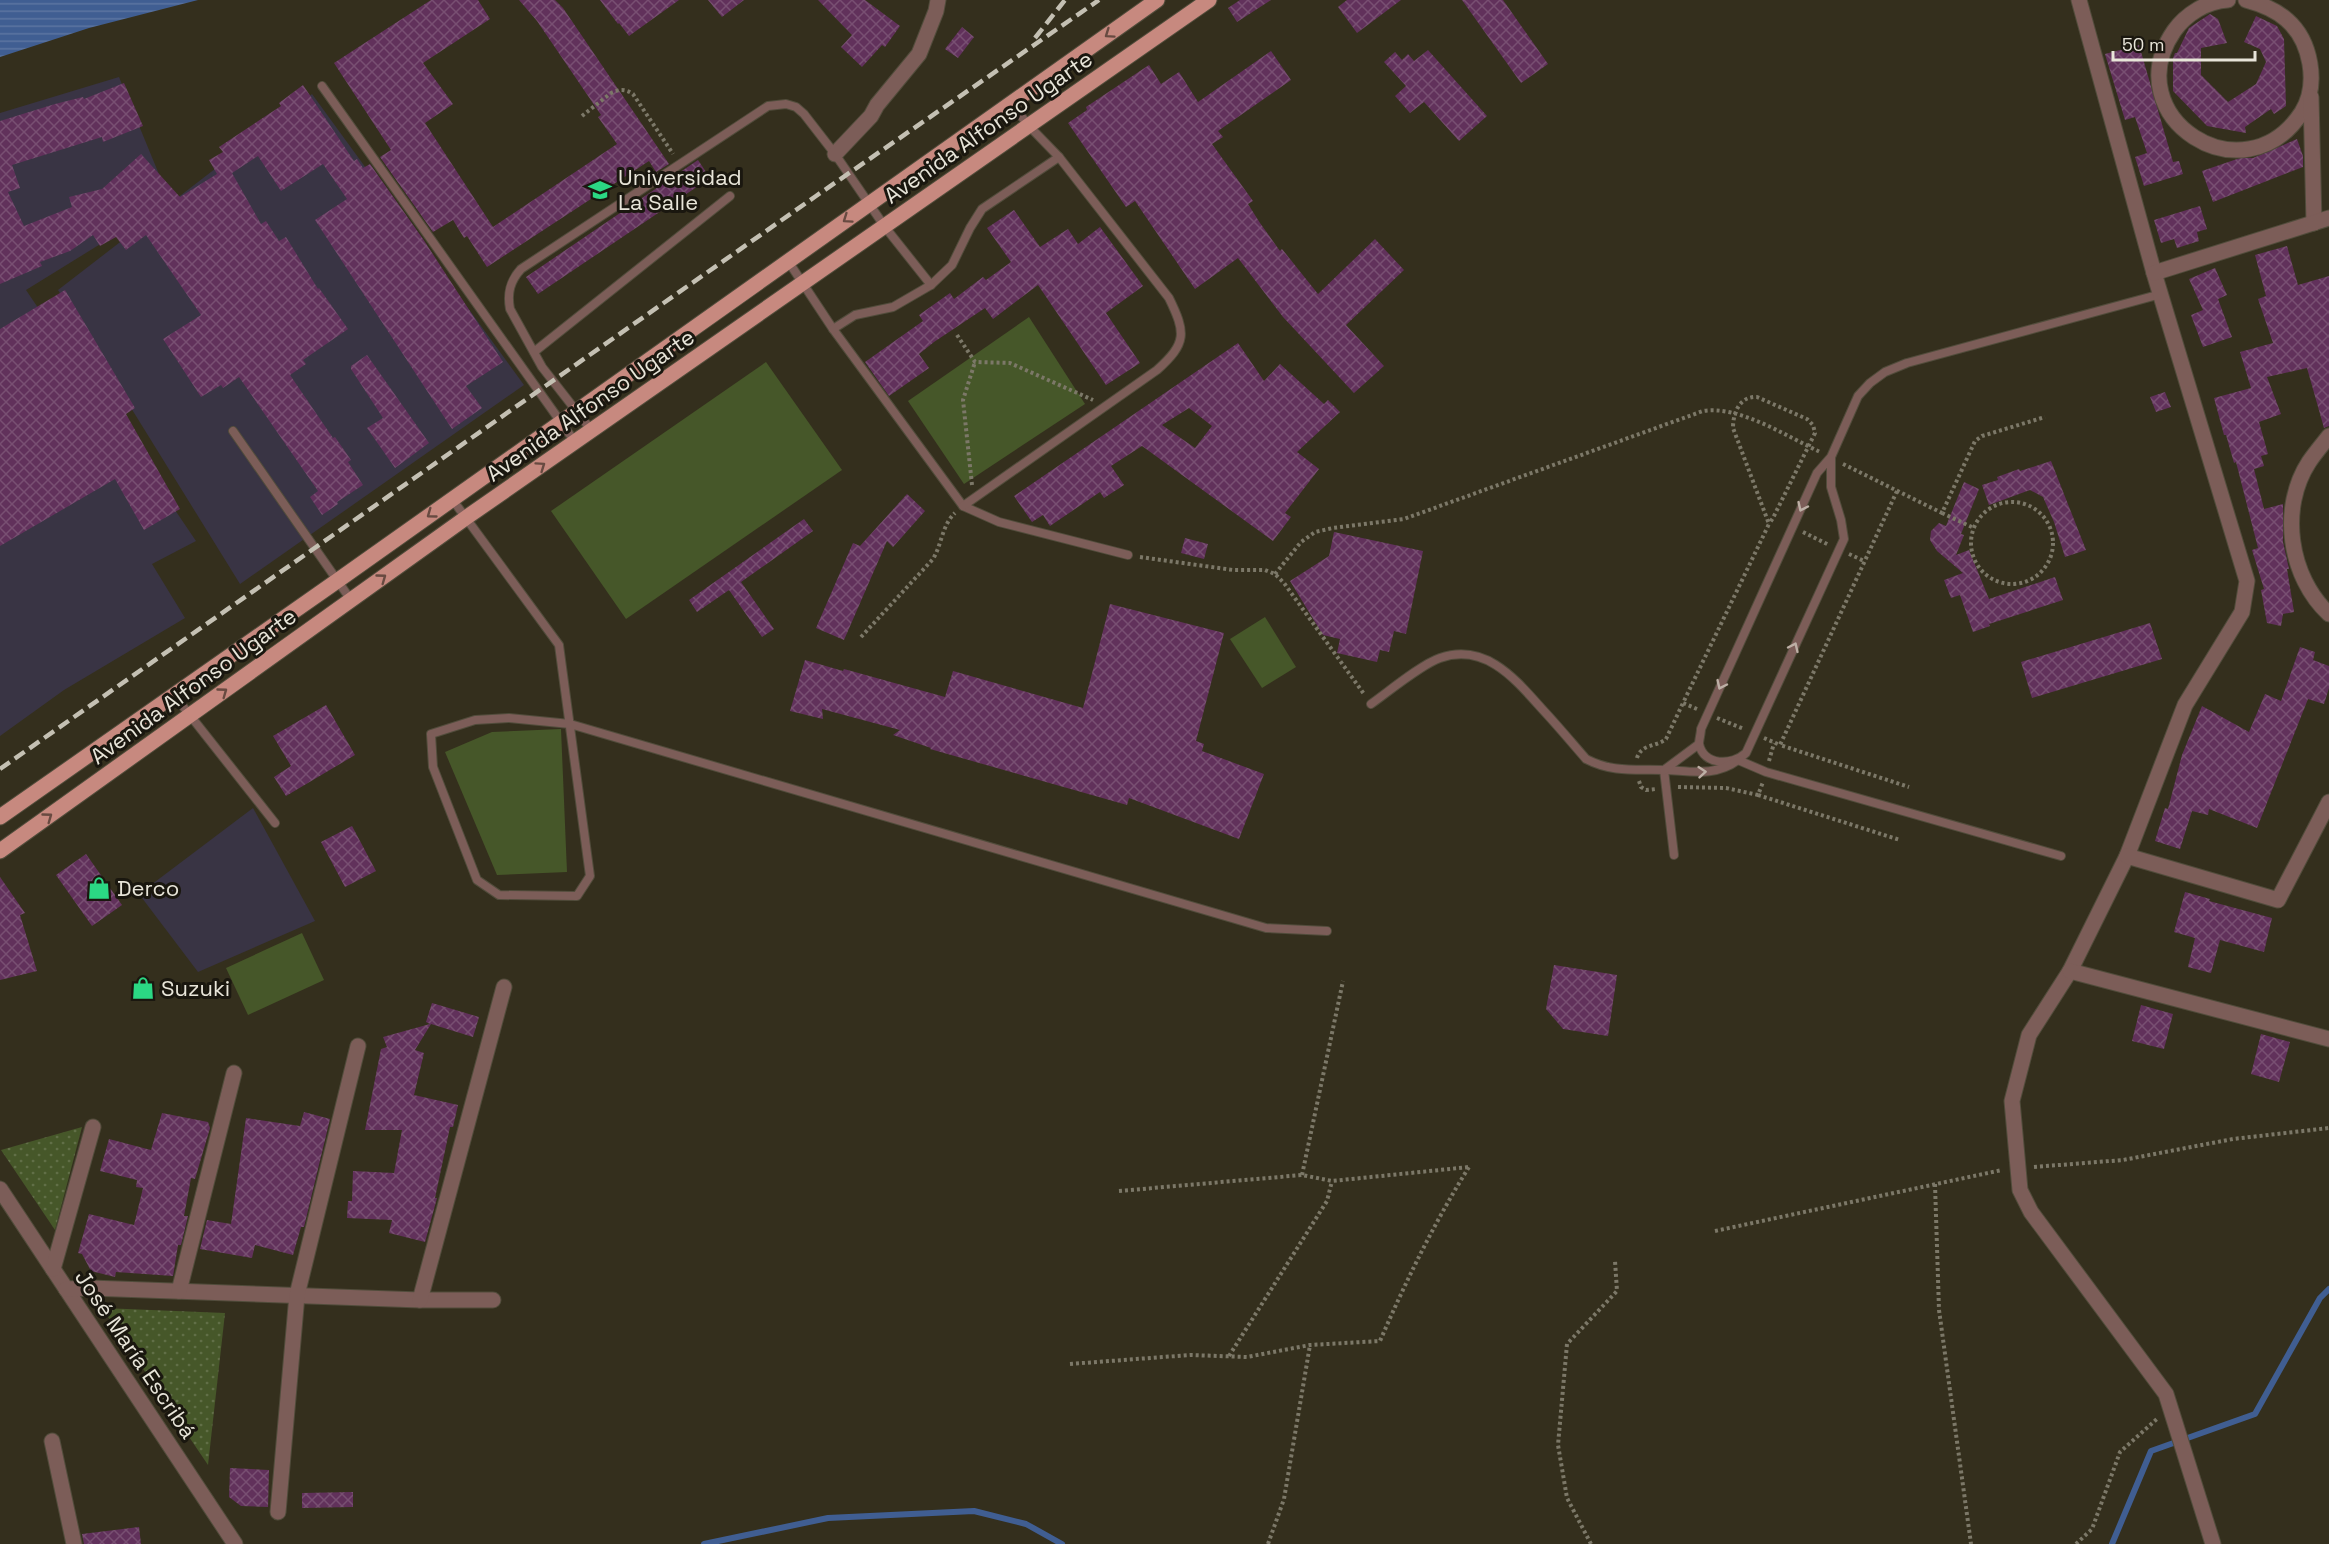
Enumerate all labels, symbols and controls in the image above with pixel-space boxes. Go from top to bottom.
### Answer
scale bar [2113,24,2256,62]
one-way arrow [1105,27,1116,38]
text: 50 m [2122,33,2164,56]
street label: Avenida Alfonso Ugarte [878,44,1098,210]
place label: Universidad La Salle [618,163,742,216]
school or university icon: Universidad La Salle [587,177,613,203]
one-way arrow [842,211,853,222]
street label: Avenida Alfonso Ugarte [480,322,700,488]
one-way arrow [535,462,546,473]
one-way arrow [1797,501,1809,512]
one-way arrow [427,507,438,518]
one-way arrow [375,574,386,585]
street label: Avenida Alfonso Ugarte [85,602,301,770]
one-way arrow [1787,643,1799,654]
one-way arrow [1716,678,1728,689]
one-way arrow [217,688,228,699]
one-way arrow [1698,766,1707,779]
one-way arrow [41,813,52,824]
place label: Derco [117,874,179,902]
shop icon: Derco [86,875,112,901]
place label: Suzuki [161,974,230,1002]
shop icon: Suzuki [130,975,156,1001]
street label: José María Escribá [69,1264,203,1444]

